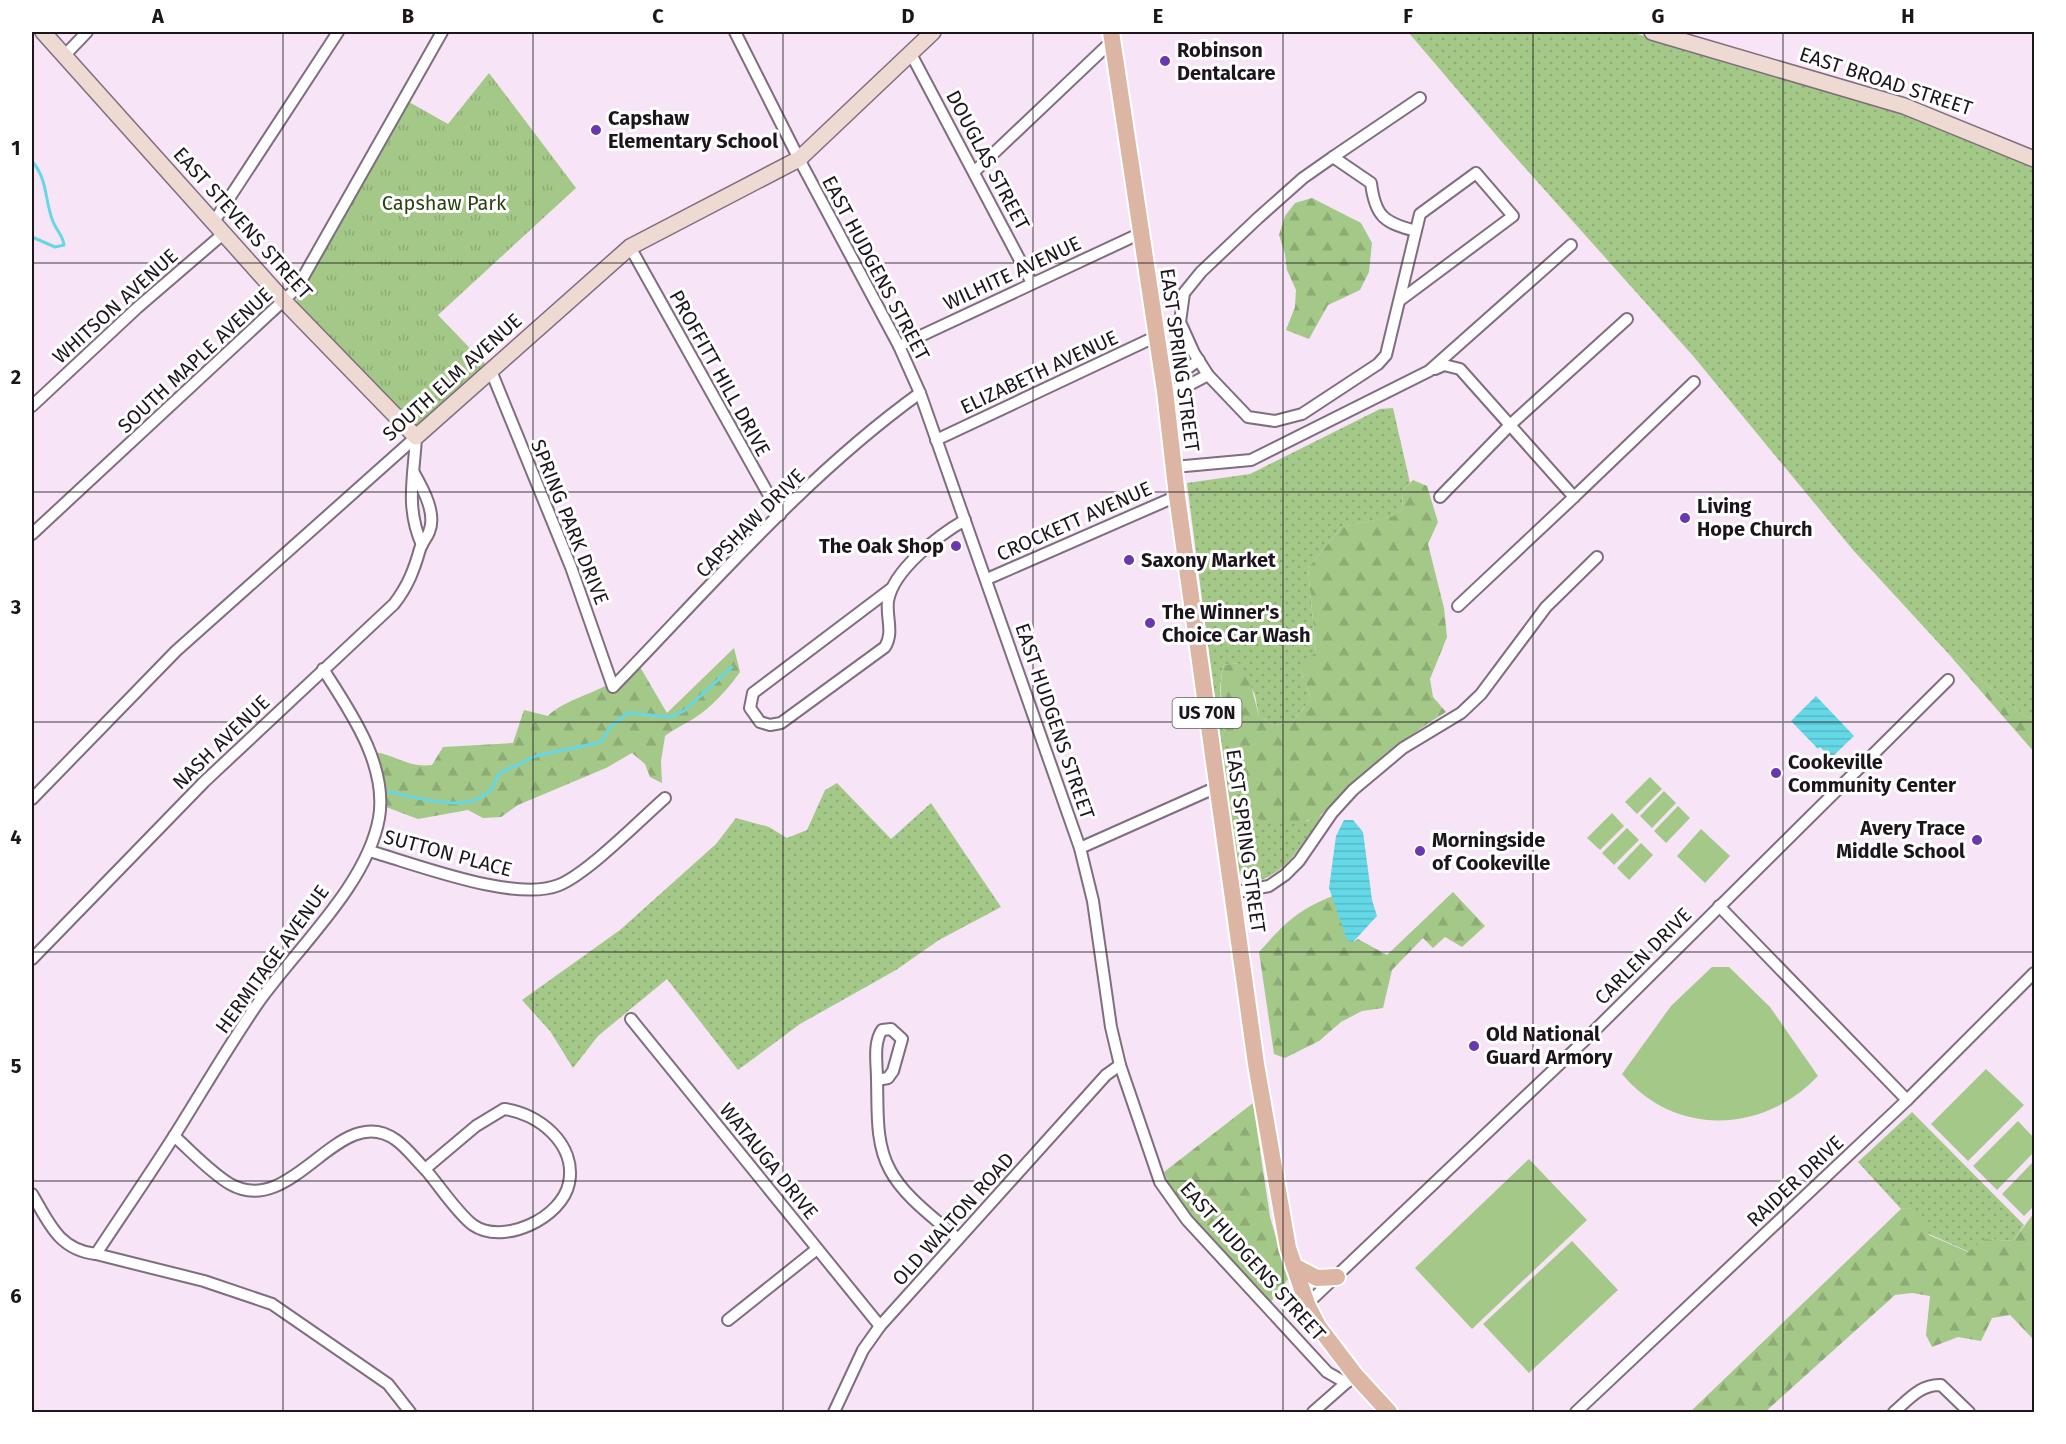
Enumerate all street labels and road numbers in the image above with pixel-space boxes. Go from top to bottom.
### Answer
street label: EAST BROAD STREET [1797,42,1976,120]
street label: DOUGLAS STREET [941,86,1035,235]
street label: EAST STEVENS STREET [168,142,318,304]
street label: EAST HUDGENS STREET [817,172,935,365]
street label: WILHITE AVENUE [939,231,1085,315]
street label: WHITSON AVENUE [47,243,183,369]
street label: EAST SPRING STREET [1155,267,1205,454]
street label: SOUTH MAPLE AVENUE [113,282,277,438]
street label: PROFFITT HILL DRIVE [664,286,776,460]
street label: SOUTH ELM AVENUE [377,308,527,446]
street label: ELIZABETH AVENUE [956,325,1122,419]
street label: SPRING PARK DRIVE [526,436,614,608]
street label: CAPSHAW DRIVE [690,463,810,583]
street label: CROCKETT AVENUE [993,476,1155,566]
street label: EAST HUDGENS STREET [1010,620,1100,823]
street label: NASH AVENUE [168,690,274,794]
road number: US 70N [1172,698,1242,728]
street label: EAST SPRING STREET [1221,748,1271,935]
street label: SUTTON PLACE [381,824,515,882]
street label: HERMITAGE AVENUE [210,880,334,1038]
street label: CARLEN DRIVE [1590,903,1696,1009]
street label: WATAUGA DRIVE [715,1098,823,1224]
street label: RAIDER DRIVE [1742,1130,1848,1232]
street label: OLD WALTON ROAD [887,1148,1019,1290]
street label: EAST HUDGENS STREET [1175,1176,1331,1346]

